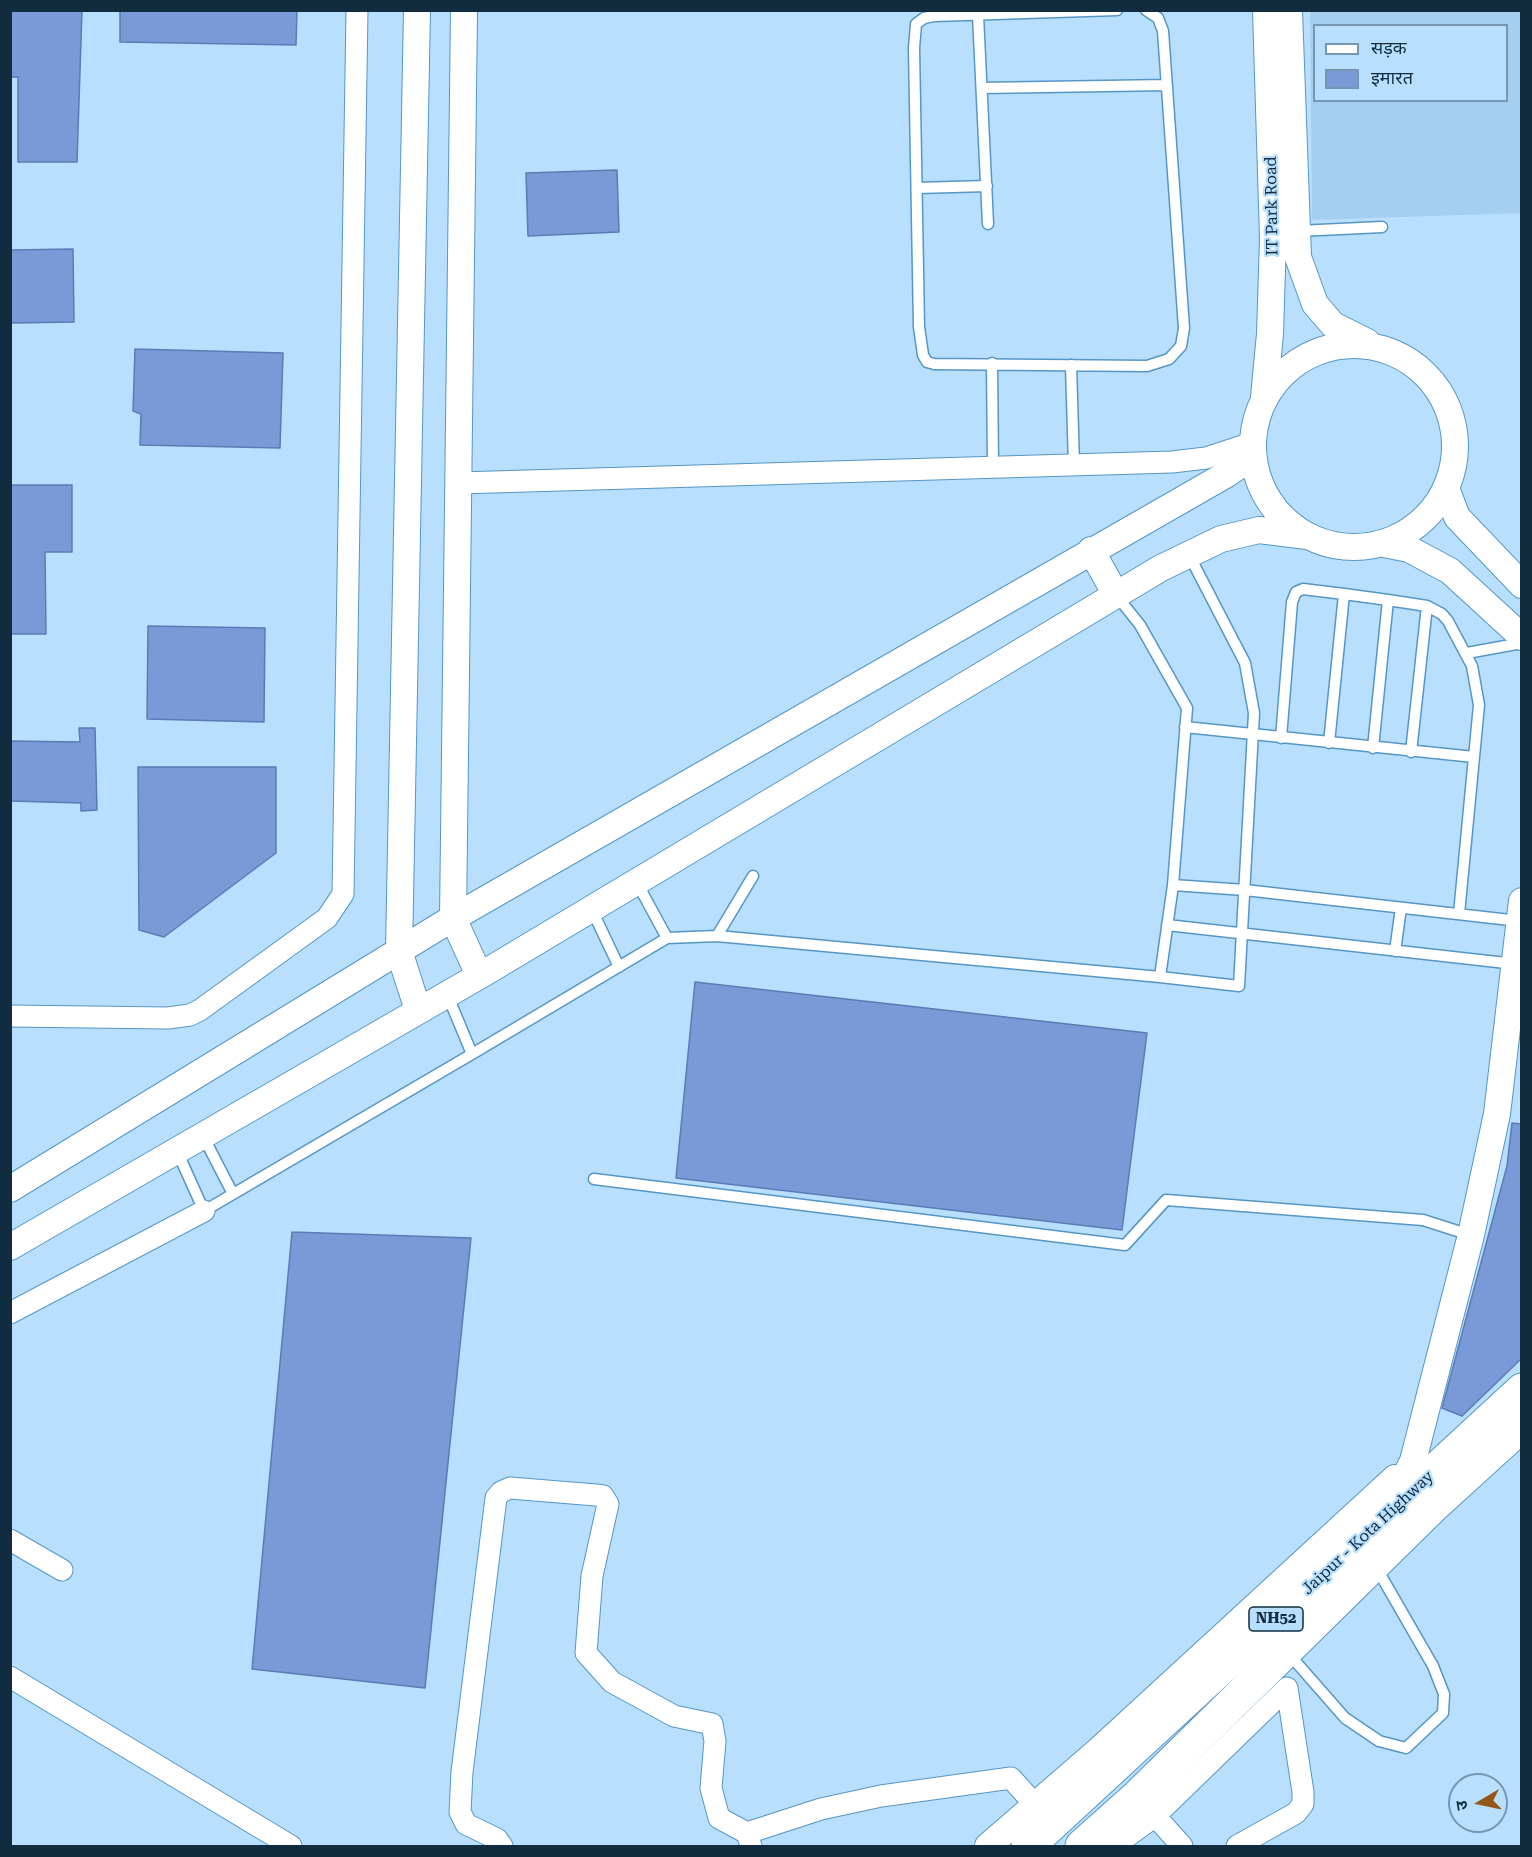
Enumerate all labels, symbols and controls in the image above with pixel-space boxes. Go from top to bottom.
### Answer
legend [1313,24,1508,102]
text: सड़क [1371,37,1407,58]
text: इमारत [1371,67,1413,88]
street label: IT Park Road [1262,156,1282,256]
street label: Jaipur - Kota Highway [1298,1467,1438,1599]
road number: NH52 [1249,1607,1303,1631]
north arrow [1448,1773,1508,1833]
text: उ [1452,1799,1472,1812]

